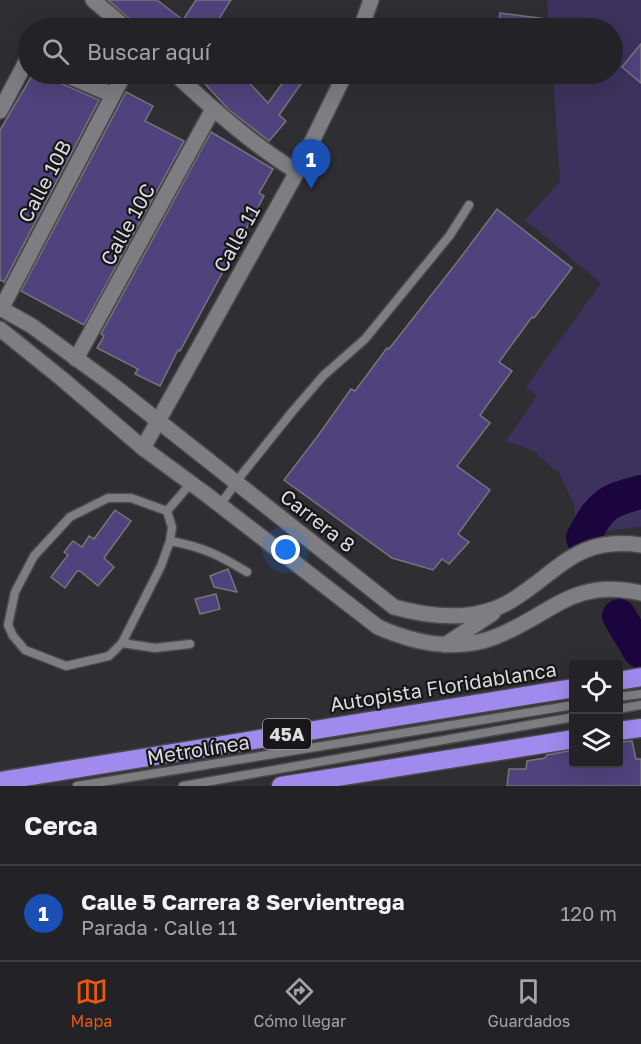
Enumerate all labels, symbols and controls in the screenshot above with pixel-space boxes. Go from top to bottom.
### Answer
search box [18,18,623,84]
icon: search [39,35,72,68]
text: Buscar aquí [87,38,210,65]
street label: Calle 10B [12,136,76,226]
pin: 1 [292,140,330,189]
street label: Calle 10C [95,179,159,269]
street label: Calle 11 [208,200,264,276]
street label: Carrera 8 [276,483,360,557]
your location [271,535,300,564]
street label: Autopista Floridablanca [328,656,558,716]
map controls [569,660,623,768]
button: locate [569,660,623,714]
button: layers [569,714,623,768]
road number: 45A [263,719,311,749]
street label: Metrolínea [145,729,251,769]
text: Cerca [24,810,98,841]
text: Calle 5 Carrera 8 Servientrega [81,888,404,915]
text: 1 [38,901,49,925]
text: 120 m [561,901,617,925]
text: Parada · Calle 11 [81,915,237,939]
tab: Mapa [71,975,112,1031]
tab: Cómo llegar [254,975,346,1031]
tab: Guardados [487,975,570,1031]

